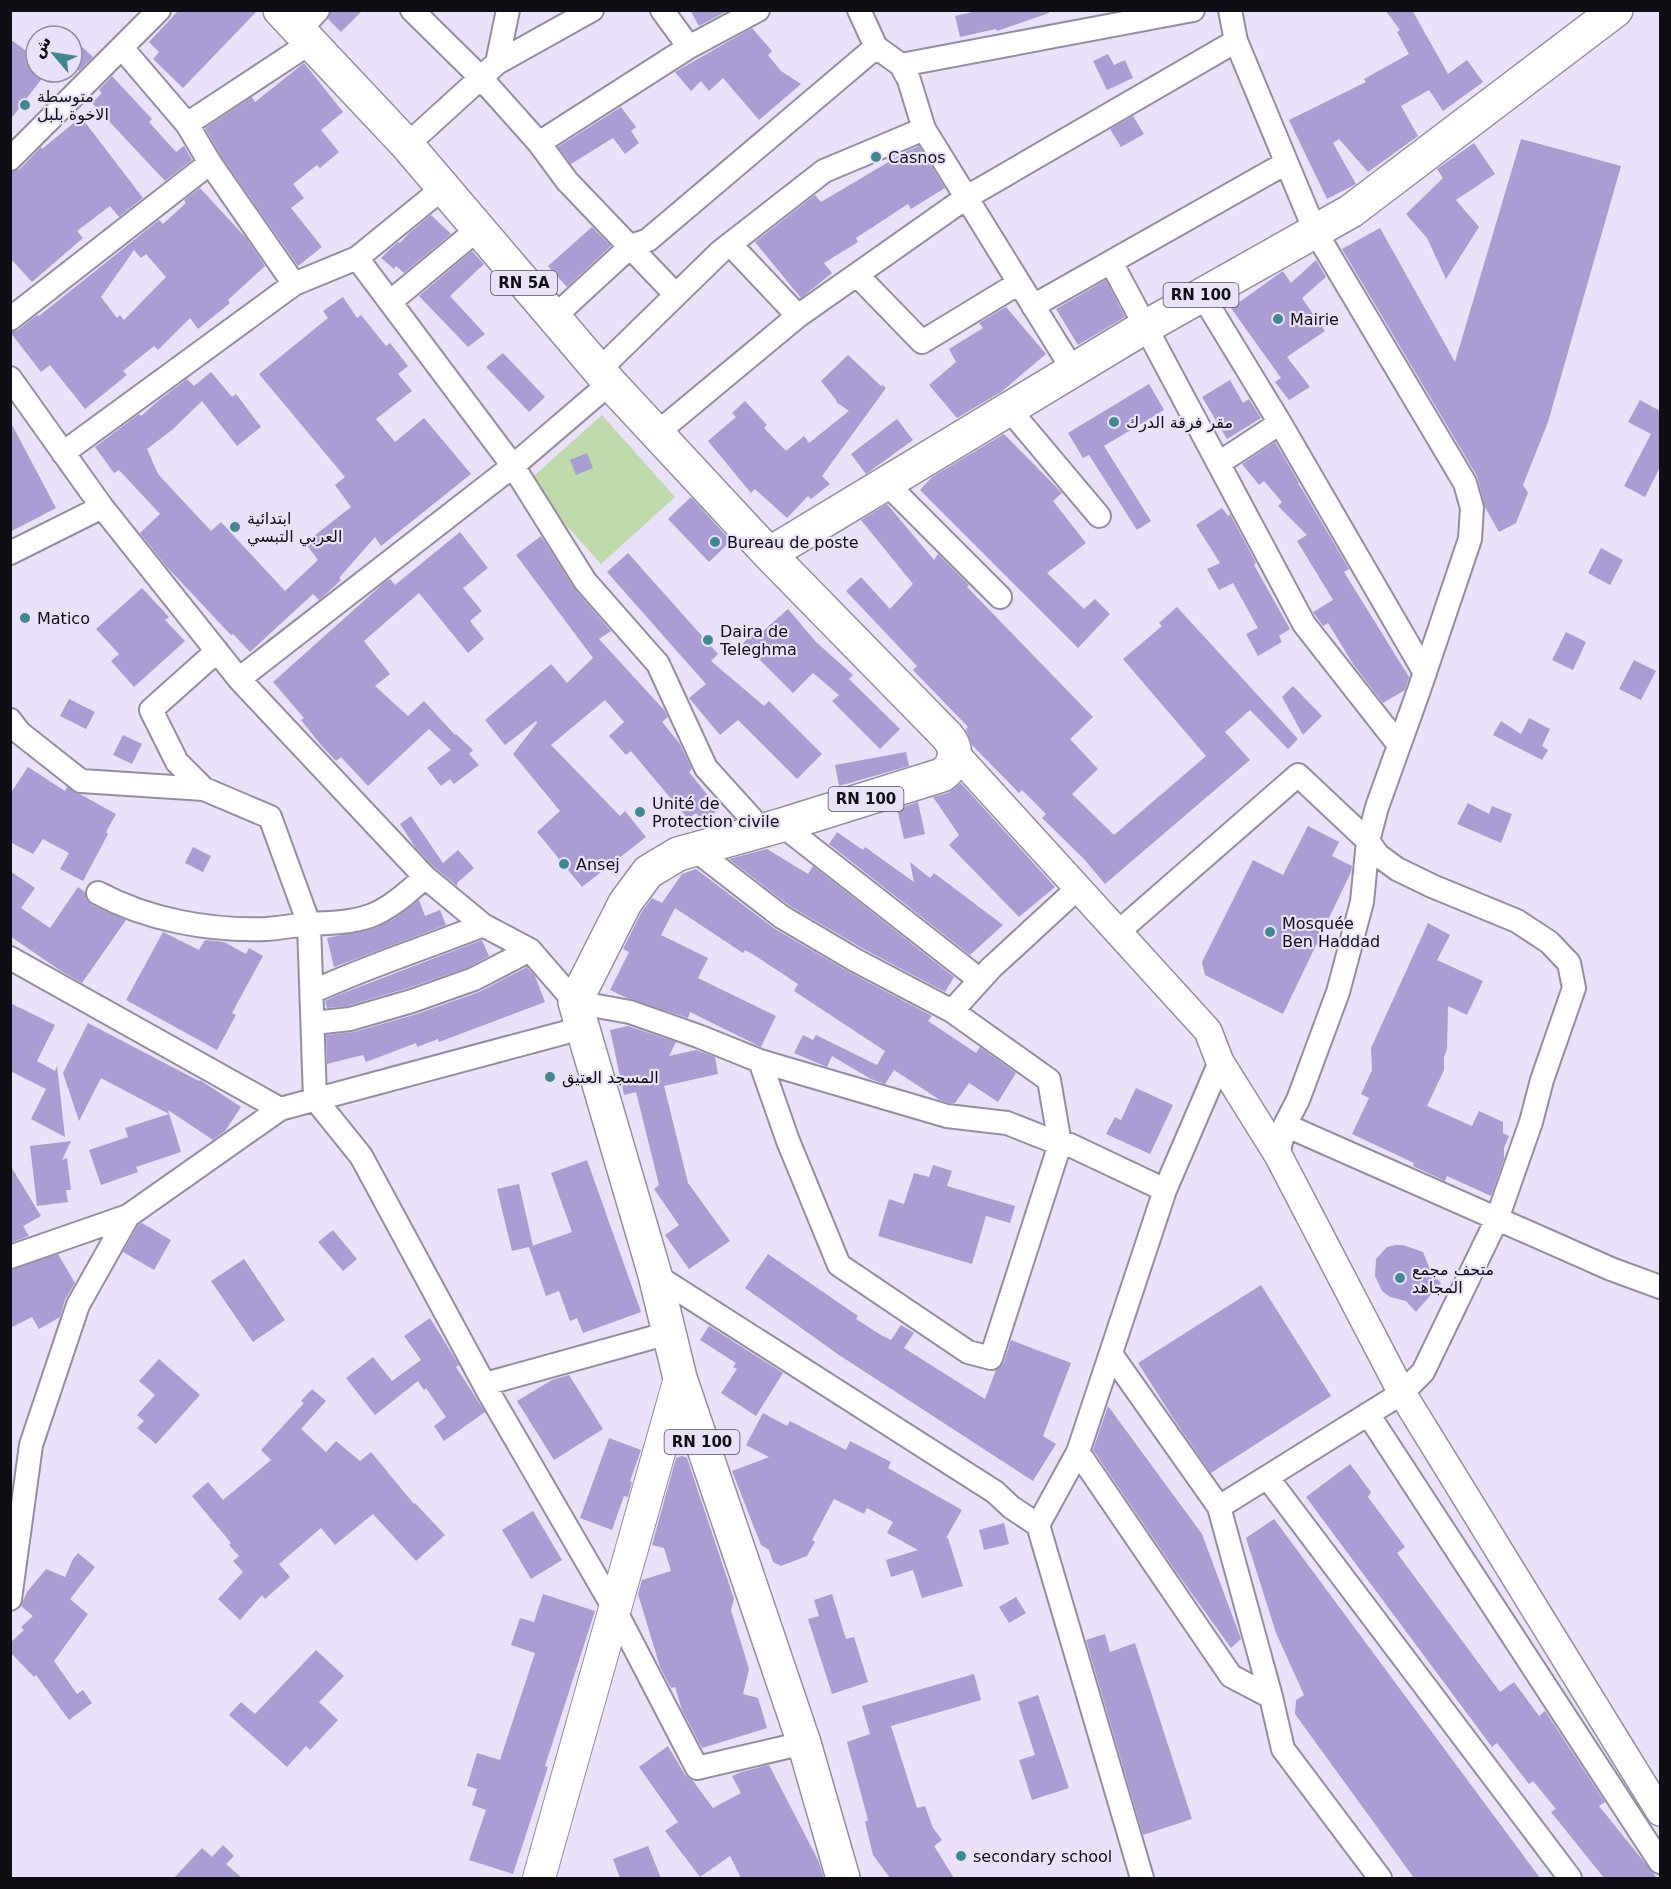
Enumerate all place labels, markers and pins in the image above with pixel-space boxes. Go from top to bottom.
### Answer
place label: متوسطة الاخوة بلبل [37,87,109,125]
marker: متوسطة الاخوة بلبل [18,98,32,112]
place label: Casnos [888,148,946,167]
marker: Casnos [869,150,883,164]
place label: Mairie [1290,310,1339,329]
marker: Mairie [1271,312,1285,326]
place label: مقر فرقة الدرك [1126,413,1233,433]
marker: مقر فرقة الدرك [1107,415,1121,429]
place label: ابتدائية العربي التبسي [247,509,342,547]
marker: ابتدائية العربي التبسي [228,520,242,534]
place label: Bureau de poste [727,533,859,552]
marker: Bureau de poste [708,535,722,549]
place label: Matico [37,609,90,628]
marker: Matico [18,611,32,625]
place label: Daira de Teleghma [719,622,797,659]
marker: Daira de Teleghma [701,633,715,647]
place label: Unité de Protection civile [652,794,779,831]
marker: Unité de Protection civile [633,805,647,819]
place label: Ansej [576,855,620,874]
marker: Ansej [557,857,571,871]
place label: Mosquée Ben Haddad [1282,914,1380,951]
marker: Mosquée Ben Haddad [1263,925,1277,939]
place label: المسجد العتيق [562,1068,659,1088]
marker: المسجد العتيق [543,1070,557,1084]
place label: متحف مجمع المجاهد [1412,1260,1494,1297]
marker: متحف مجمع المجاهد [1393,1271,1407,1285]
place label: secondary school [973,1847,1112,1866]
marker: secondary school [954,1849,968,1863]

